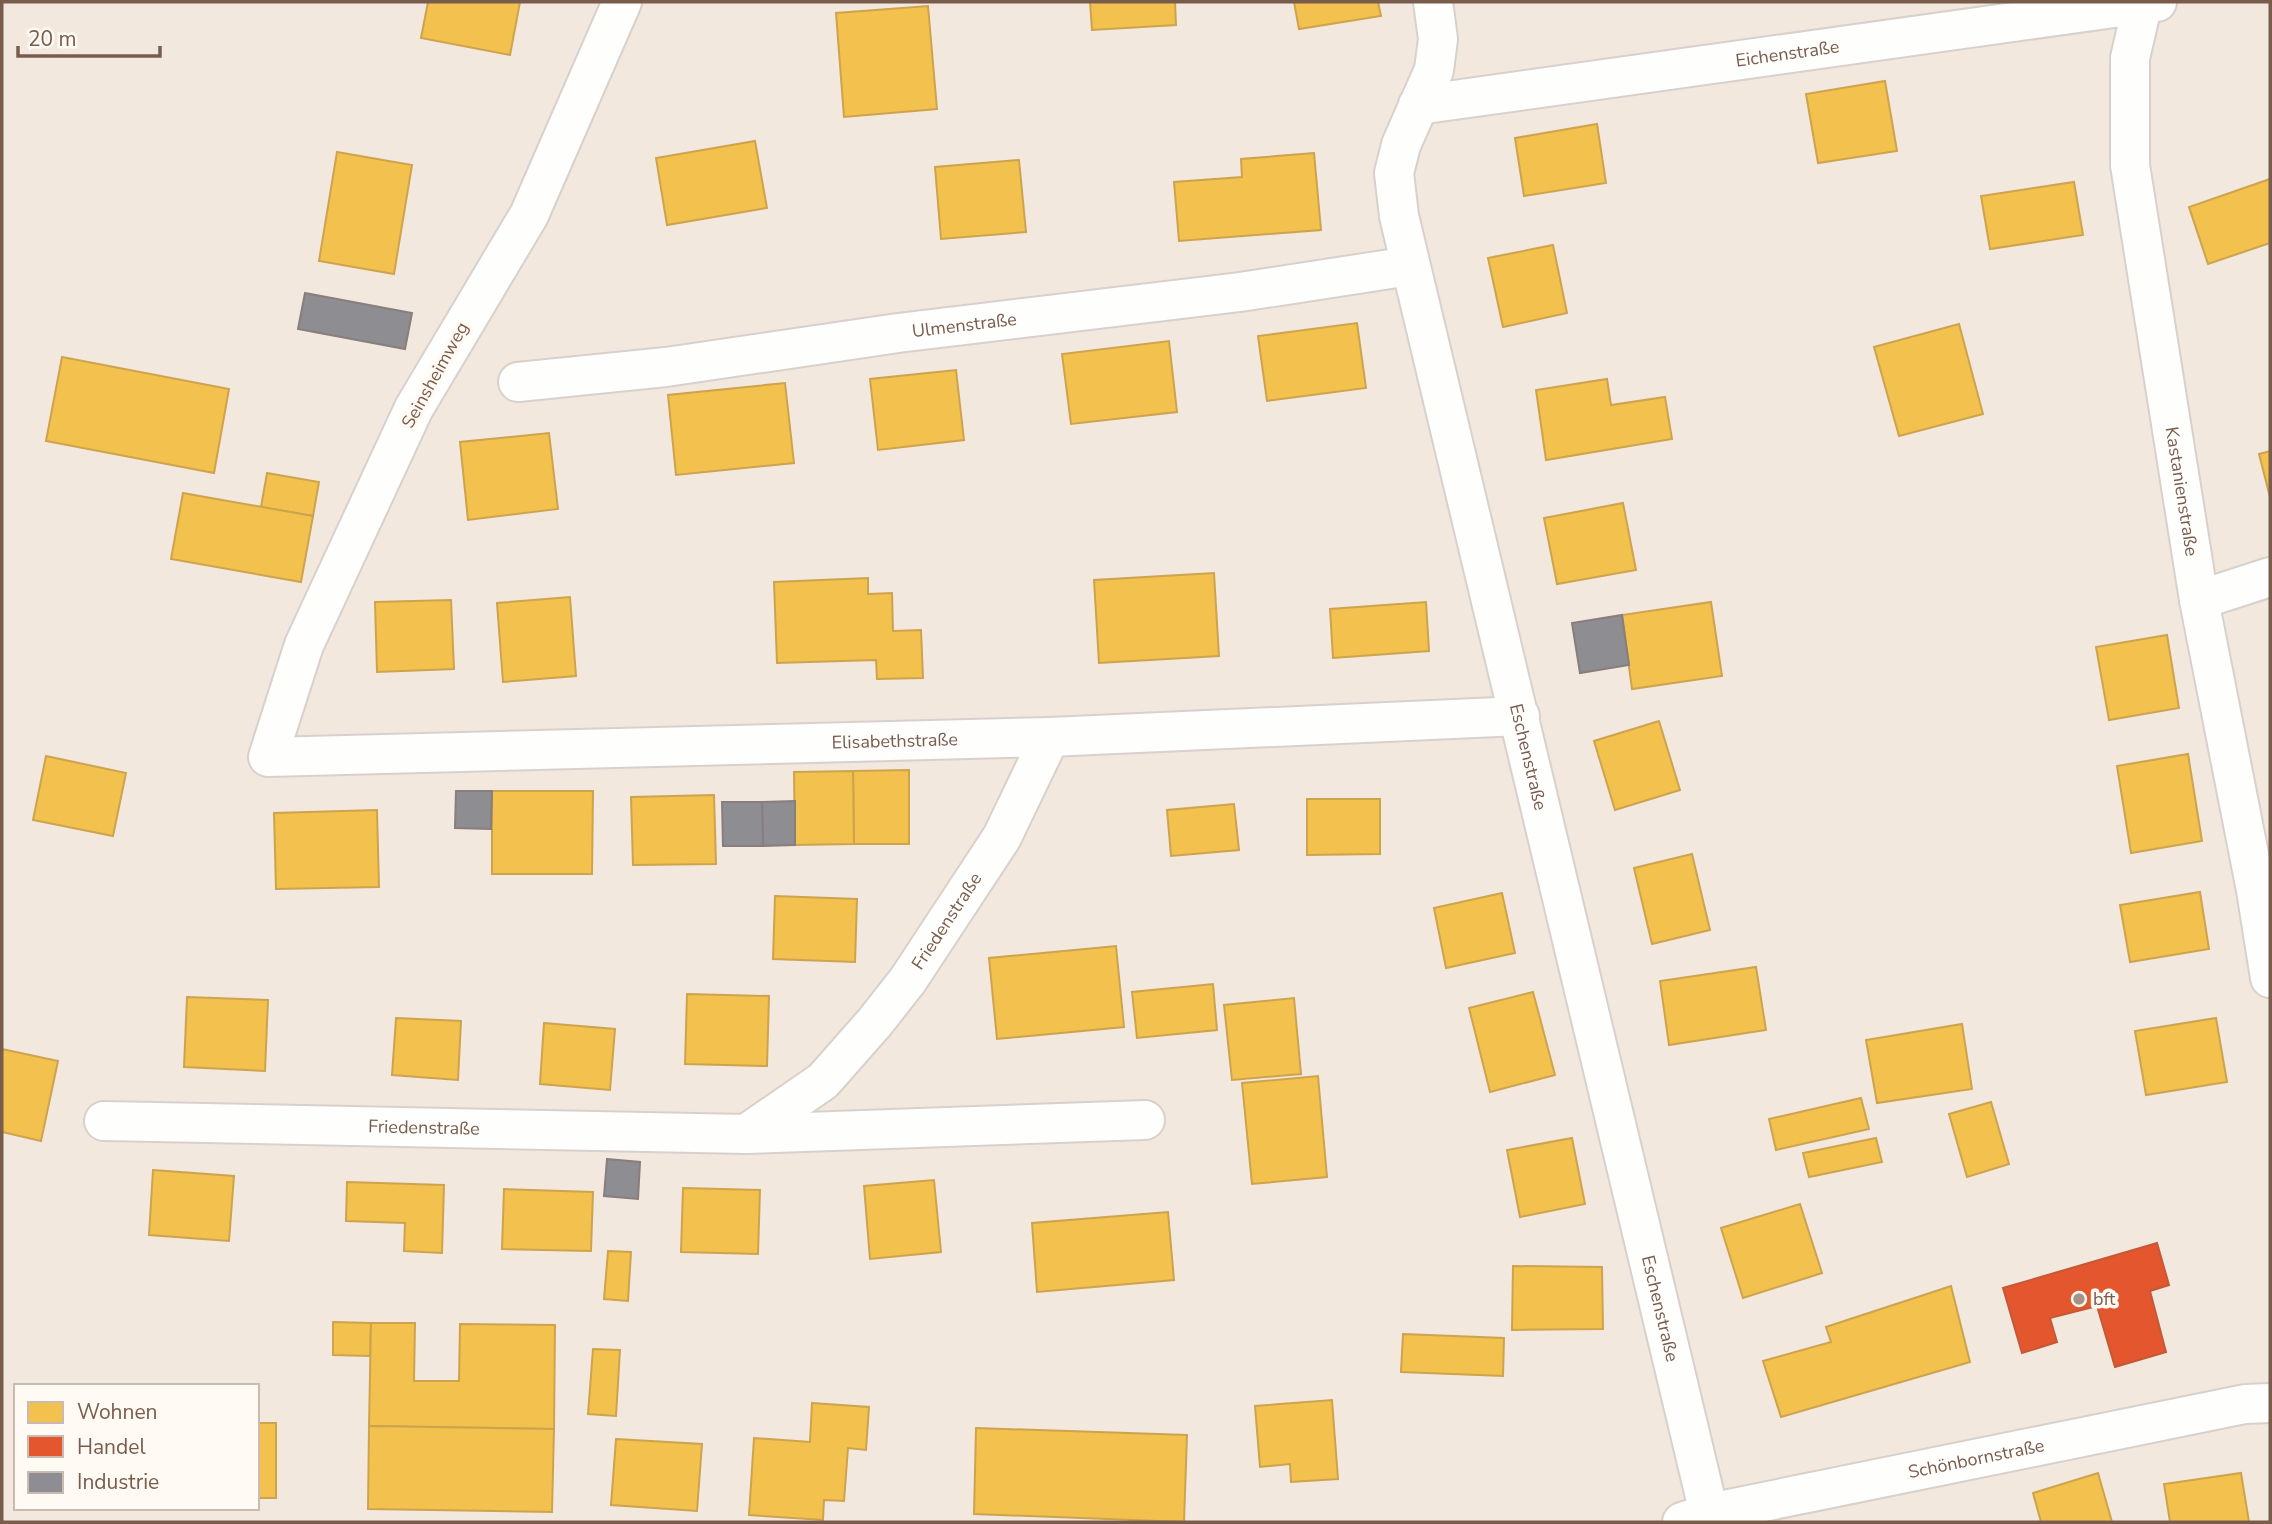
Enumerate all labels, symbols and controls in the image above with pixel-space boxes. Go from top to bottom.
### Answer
scale bar [18,14,159,58]
text: 20 m [28,25,77,53]
street label: Eichenstraße [1734,34,1841,73]
street label: Ulmenstraße [911,307,1018,343]
street label: Seinsheimweg [396,318,474,432]
street label: Kastanienstraße [2160,425,2204,558]
street label: Eschenstraße [1504,701,1553,813]
street label: Elisabethstraße [831,727,958,755]
street label: Friedenstraße [906,868,987,974]
street label: Friedenstraße [368,1114,480,1141]
street label: Eschenstraße [1636,1253,1684,1364]
place label: bft [2093,1287,2116,1311]
marker: bft [2071,1291,2087,1307]
legend [14,1384,259,1510]
text: Wohnen [77,1398,158,1426]
text: Handel [77,1433,146,1461]
street label: Schönbornstraße [1906,1433,2046,1484]
text: Industrie [77,1468,159,1496]

